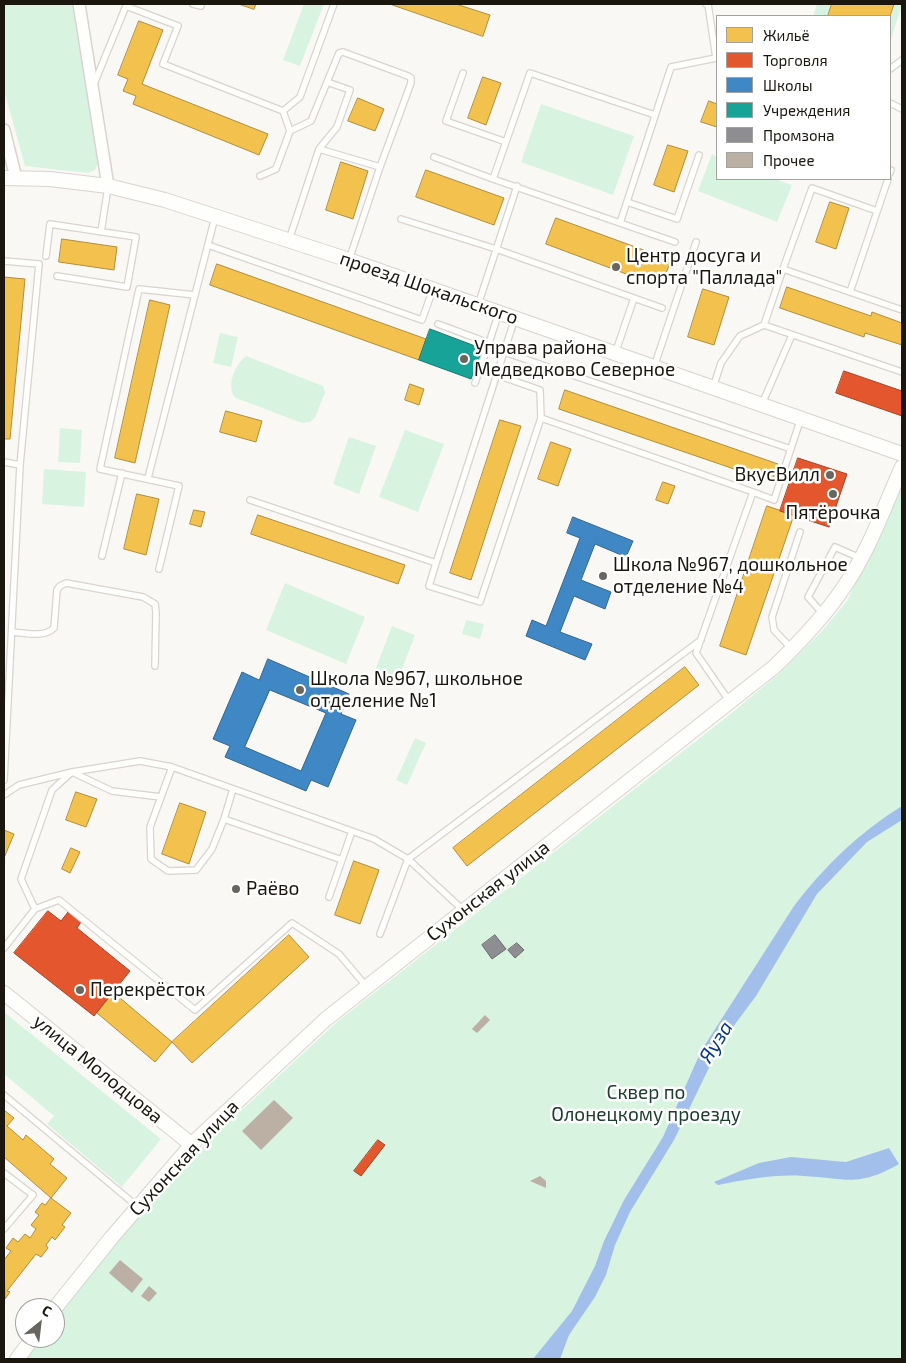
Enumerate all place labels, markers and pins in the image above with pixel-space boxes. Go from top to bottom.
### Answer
place label: Центр досуга и спорта "Паллада" [626,245,782,289]
marker: Центр досуга и спорта "Паллада" [610,261,622,273]
place label: Управа района Медведково Северное [474,337,675,381]
marker: Управа района Медведково Северное [458,353,470,365]
place label: ВкусВилл [734,464,820,486]
marker: ВкусВилл [824,469,836,481]
marker: Пятёрочка [827,488,839,500]
place label: Пятёрочка [785,502,881,524]
place label: Школа №967, дошкольное отделение №4 [613,554,848,598]
marker: Школа №967, дошкольное отделение №4 [597,570,609,582]
place label: Школа №967, школьное отделение №1 [310,668,523,712]
marker: Школа №967, школьное отделение №1 [294,684,306,696]
place label: Раёво [246,878,299,900]
marker: Раёво [230,883,242,895]
place label: Перекрёсток [90,979,205,1001]
marker: Перекрёсток [74,984,86,996]

